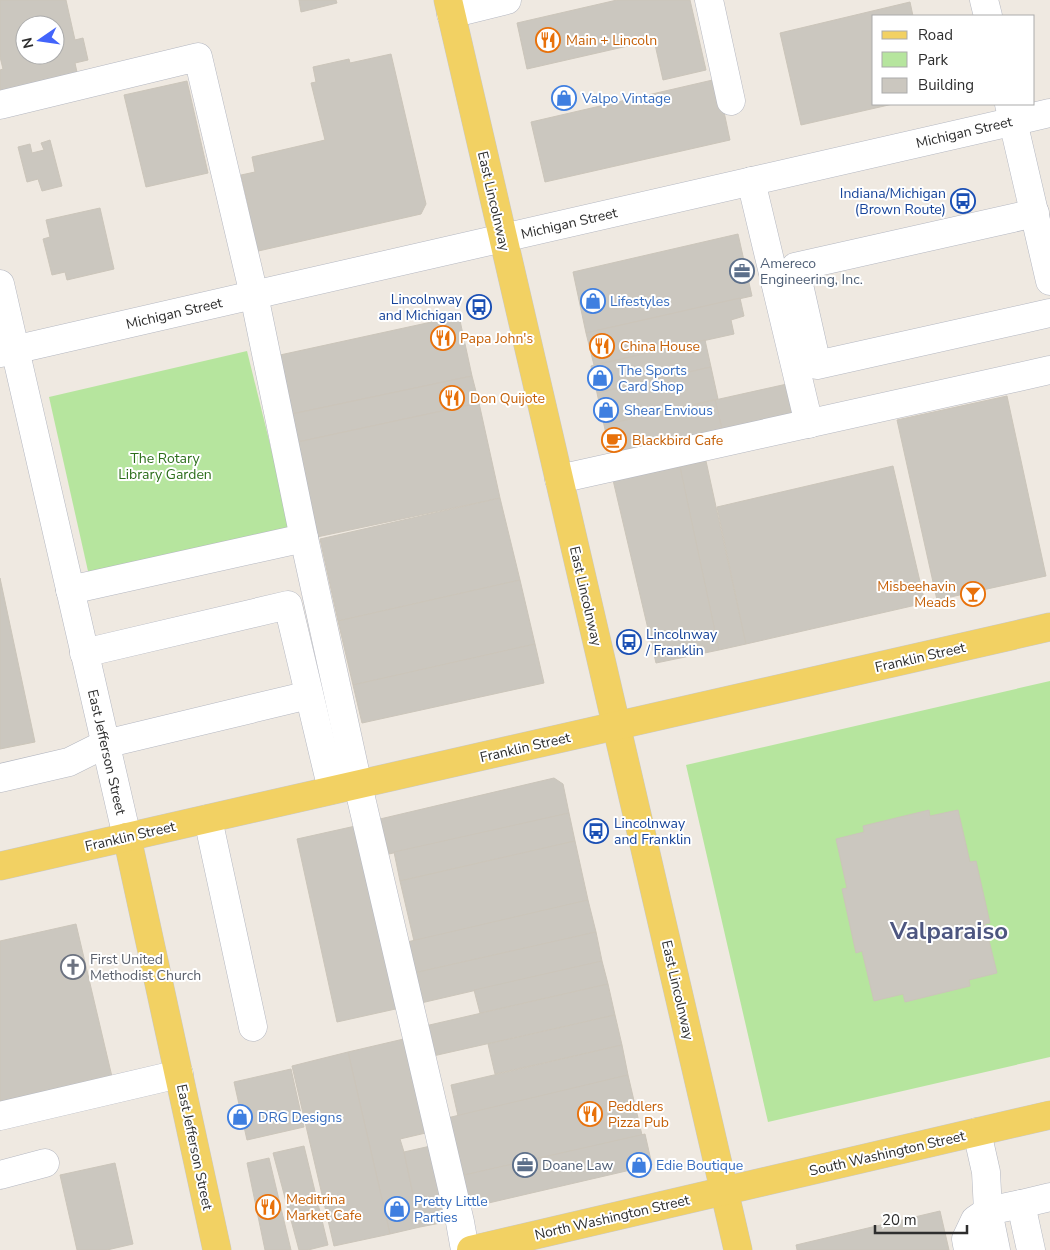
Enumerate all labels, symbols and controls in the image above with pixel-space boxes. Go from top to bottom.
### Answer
north arrow [15,15,65,65]
legend [872,15,1035,105]
text: Road [918,25,953,45]
restaurant icon: Main + Lincoln [535,27,561,53]
place label: Main + Lincoln [566,31,657,50]
text: N [17,36,38,50]
text: Park [918,50,948,70]
text: Building [918,75,974,95]
shop icon: Valpo Vintage [551,85,577,111]
place label: Valpo Vintage [581,89,671,108]
street label: Michigan Street [914,112,1014,153]
street label: East Lincolnway [473,149,514,254]
place label: Indiana/Michigan (Brown Route) [840,184,946,219]
bus stop icon: Indiana/Michigan (Brown Route) [950,188,976,214]
street label: Michigan Street [519,203,619,244]
place label: Amereco Engineering, Inc. [760,254,863,289]
office icon: Amereco Engineering, Inc. [729,258,755,284]
shop icon: Lifestyles [580,288,606,314]
place label: Lincolnway and Michigan [378,290,463,325]
place label: Lifestyles [610,292,670,311]
street label: Michigan Street [124,293,224,334]
bus stop icon: Lincolnway and Michigan [466,294,492,320]
restaurant icon: Papa John's [430,325,456,351]
place label: Papa John's [460,329,533,348]
restaurant icon: China House [589,333,615,359]
place label: China House [620,337,700,356]
place label: The Sports Card Shop [618,361,687,396]
shop icon: The Sports Card Shop [587,365,613,391]
restaurant icon: Don Quijote [439,385,465,411]
place label: Don Quijote [470,389,545,408]
shop icon: Shear Envious [593,397,619,423]
place label: Shear Envious [624,401,713,420]
cafe icon: Blackbird Cafe [601,427,627,453]
place label: Blackbird Cafe [632,431,723,450]
park label: The Rotary Library Garden [118,449,212,484]
street label: East Lincolnway [565,544,606,649]
place label: Misbeehavin Meads [877,577,956,612]
bar icon: Misbeehavin Meads [960,581,986,607]
place label: Lincolnway / Franklin [645,625,718,660]
bus stop icon: Lincolnway / Franklin [616,629,642,655]
street label: Franklin Street [873,638,967,677]
street label: East Jefferson Street [83,688,130,817]
street label: Franklin Street [478,728,572,767]
place label: Lincolnway and Franklin [614,814,691,849]
street label: Franklin Street [83,817,177,856]
bus stop icon: Lincolnway and Franklin [583,818,609,844]
district label: Valparaiso [889,915,1008,947]
street label: East Lincolnway [657,938,698,1043]
place label: First United Methodist Church [90,950,201,985]
church icon: First United Methodist Church [60,954,86,980]
street label: East Jefferson Street [172,1082,217,1212]
place label: Peddlers Pizza Pub [608,1097,669,1132]
restaurant icon: Peddlers Pizza Pub [577,1101,603,1127]
shop icon: DRG Designs [227,1104,253,1130]
place label: DRG Designs [258,1108,342,1127]
street label: South Washington Street [807,1126,967,1181]
office icon: Doane Law [512,1152,538,1178]
shop icon: Edie Boutique [626,1152,652,1178]
place label: Doane Law [542,1156,614,1175]
place label: Edie Boutique [656,1156,743,1175]
place label: Meditrina Market Cafe [286,1190,362,1225]
street label: North Washington Street [533,1190,692,1245]
place label: Pretty Little Parties [414,1192,488,1227]
restaurant icon: Meditrina Market Cafe [255,1194,281,1220]
shop icon: Pretty Little Parties [384,1196,410,1222]
scale bar [875,1202,968,1234]
text: 20 m [882,1210,917,1230]

